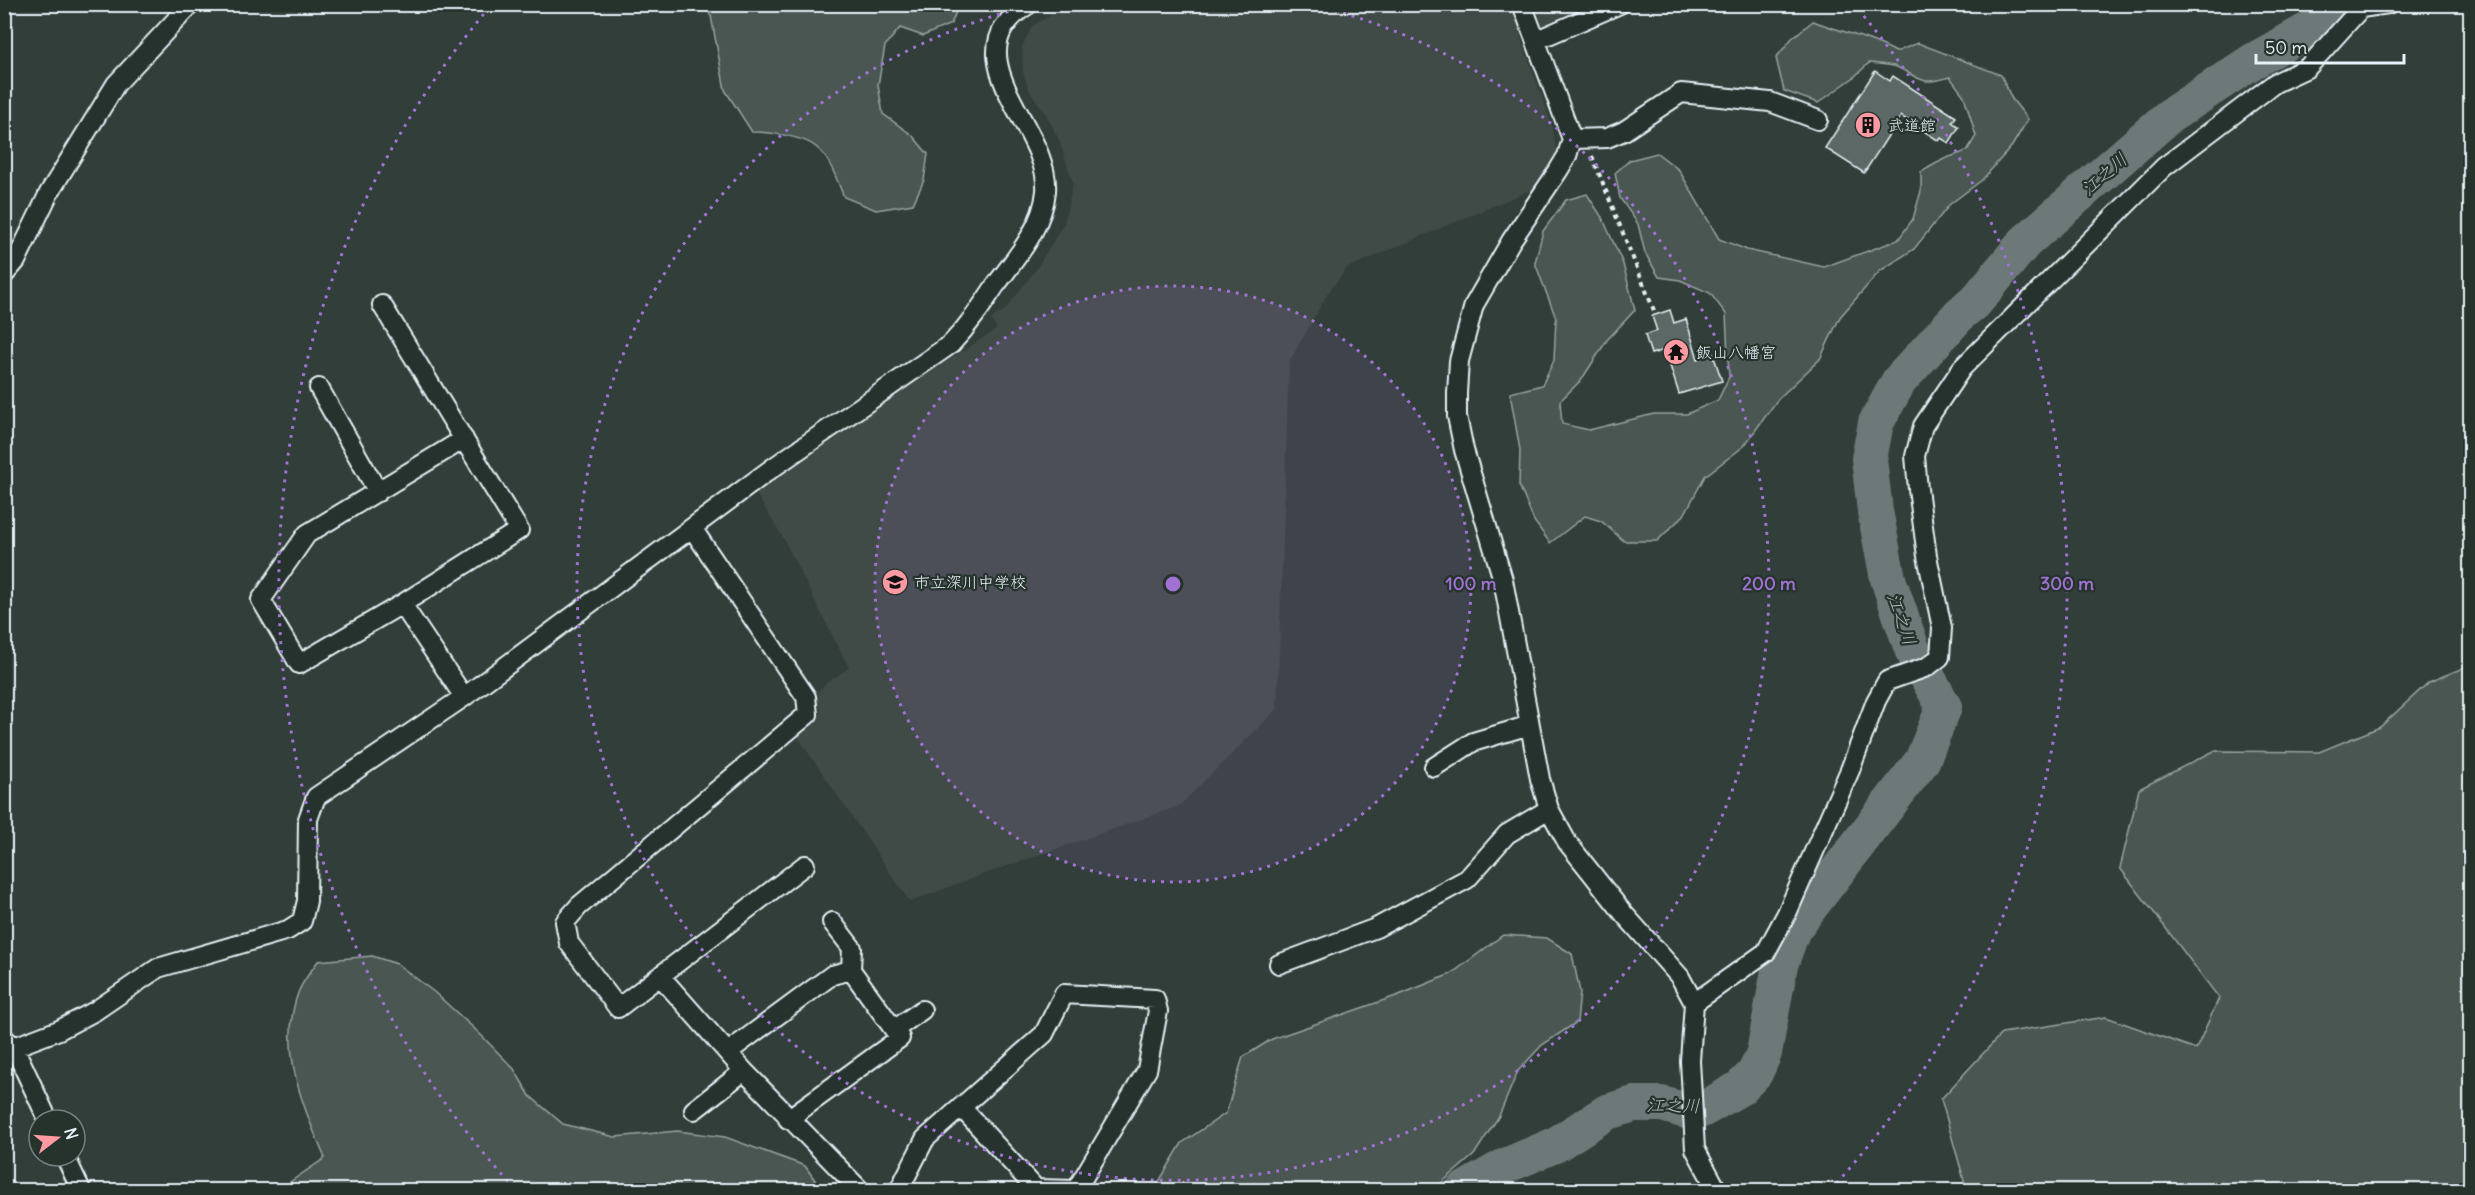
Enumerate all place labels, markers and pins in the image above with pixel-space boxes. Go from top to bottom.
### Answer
building icon: 武道館 [1853,110,1883,140]
place label: 武道館 [1888,115,1936,135]
temple icon: 飯山八幡宮 [1661,337,1691,367]
place label: 飯山八幡宮 [1696,342,1776,362]
school or university icon: 市立深川中学校 [880,567,910,597]
place label: 市立深川中学校 [914,572,1026,592]
centre of rings [1163,574,1183,594]

